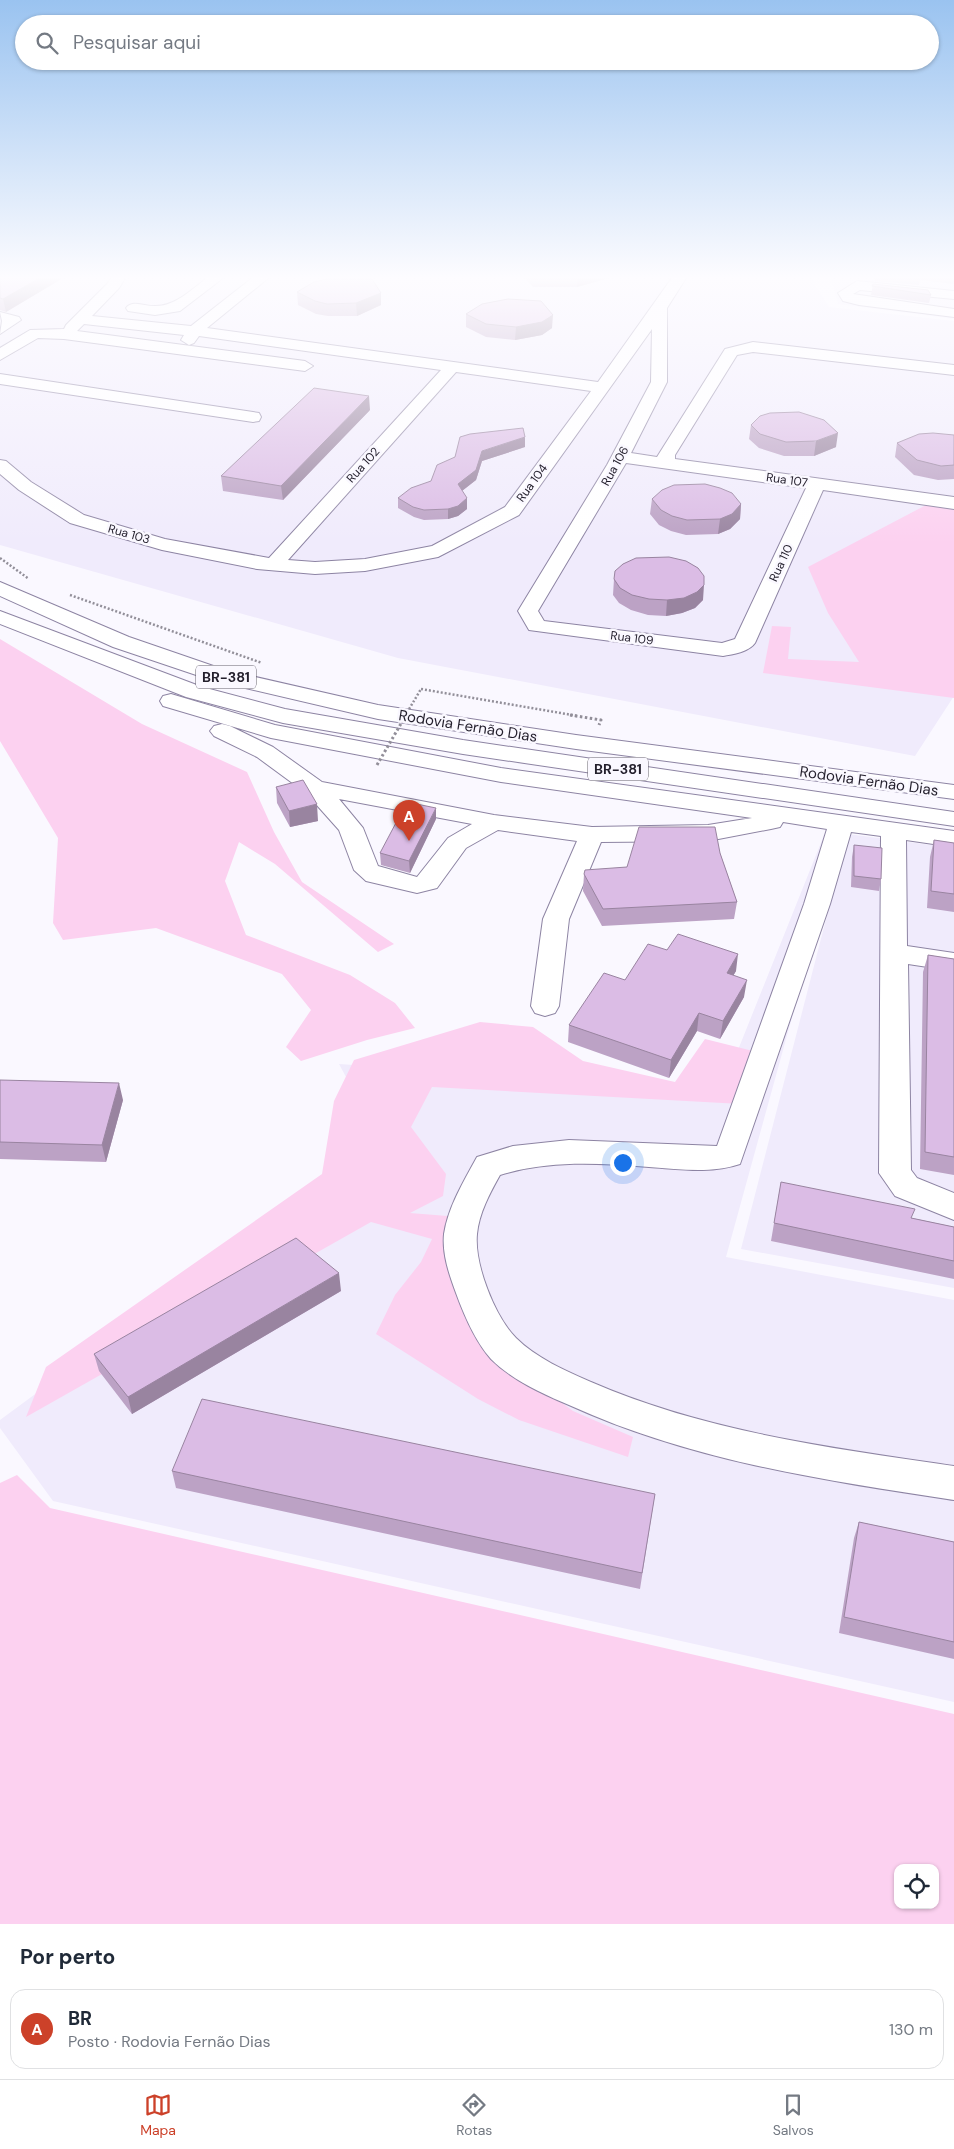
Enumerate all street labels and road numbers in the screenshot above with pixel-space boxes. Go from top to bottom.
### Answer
street label: Rua 106 [598,443,632,489]
street label: Rua 102 [343,444,383,486]
street label: Rua 104 [513,461,551,505]
street label: Rua 107 [765,469,809,491]
street label: Rua 103 [106,520,152,548]
street label: Rua 110 [765,542,797,584]
street label: Rua 109 [610,627,654,649]
road number: BR-381 [196,666,256,689]
street label: Rodovia Fernão Dias [397,705,539,747]
road number: BR-381 [588,758,648,781]
street label: Rodovia Fernão Dias [798,761,940,801]

